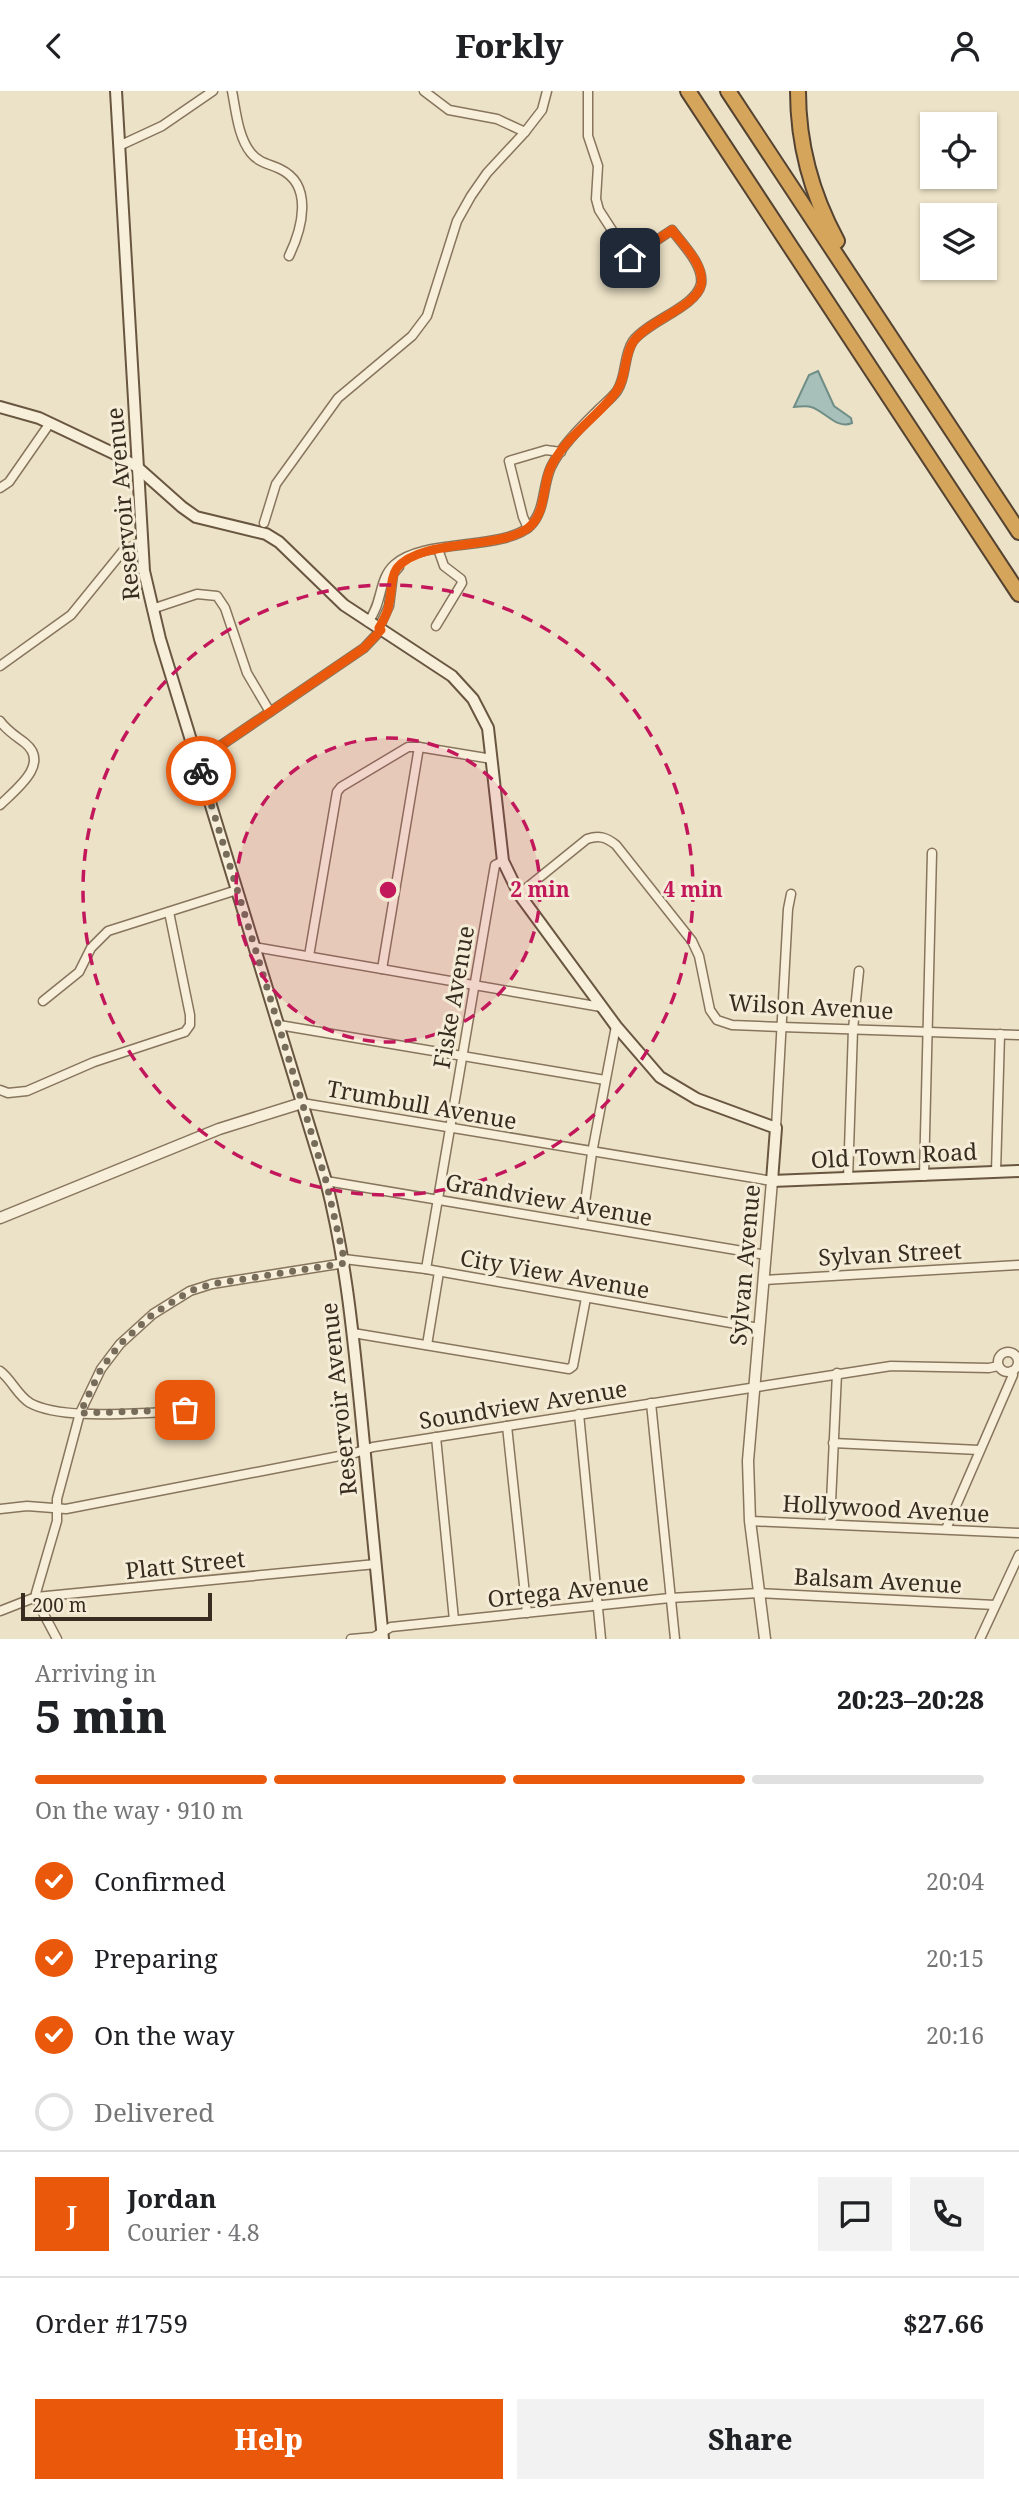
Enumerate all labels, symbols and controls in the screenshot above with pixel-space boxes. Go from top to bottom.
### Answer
text: Forkly [455,24,564,67]
icon: back [35,27,73,65]
icon: person [946,27,984,65]
map controls [920,112,997,280]
button: locate [920,112,997,189]
button: layers [920,203,997,280]
pin [600,228,660,288]
icon: home [611,239,649,277]
street label: Reservoir Avenue [98,406,146,602]
courier [166,736,236,806]
icon: bike [182,752,220,790]
text: 2 min [510,875,570,903]
text: 4 min [663,875,723,903]
centre of rings [376,878,400,902]
street label: Fiske Avenue [425,923,481,1071]
street label: Wilson Avenue [728,986,894,1026]
street label: Trumbull Avenue [324,1072,520,1136]
street label: Old Town Road [810,1135,978,1175]
street label: Grandview Avenue [443,1165,655,1233]
street label: Sylvan Avenue [721,1183,767,1347]
street label: Sylvan Street [818,1233,962,1273]
street label: City View Avenue [458,1241,652,1305]
street label: Reservoir Avenue [312,1301,364,1497]
street label: Soundview Avenue [417,1372,629,1436]
pin [155,1380,215,1440]
icon: bag [166,1391,204,1429]
street label: Hollywood Avenue [782,1487,990,1529]
street label: Platt Street [124,1542,246,1586]
street label: Balsam Avenue [793,1560,963,1600]
street label: Ortega Avenue [486,1566,650,1614]
scale bar [21,1590,212,1622]
text: 200 m [32,1592,87,1618]
text: Arriving in [35,1657,156,1689]
text: 20:23–20:28 [837,1681,984,1717]
text: 5 min [35,1684,167,1746]
text: On the way · 910 m [35,1794,243,1826]
icon: check [35,1862,73,1900]
text: Confirmed [94,1863,226,1899]
text: 20:04 [926,1865,984,1897]
icon: check [35,1939,73,1977]
text: Preparing [94,1940,218,1976]
text: 20:15 [926,1942,984,1974]
icon: check [35,2016,73,2054]
text: On the way [94,2017,234,2053]
text: 20:16 [926,2019,984,2051]
text: Delivered [94,2094,214,2130]
button: chat [818,2177,892,2251]
button: phone [910,2177,984,2251]
text: Jordan [127,2180,217,2216]
text: J [67,2196,77,2232]
text: Courier · 4.8 [127,2216,260,2248]
text: Order #1759 [35,2305,188,2341]
text: $27.66 [903,2305,984,2341]
button: Help [35,2399,503,2479]
button: Share [517,2399,984,2479]

